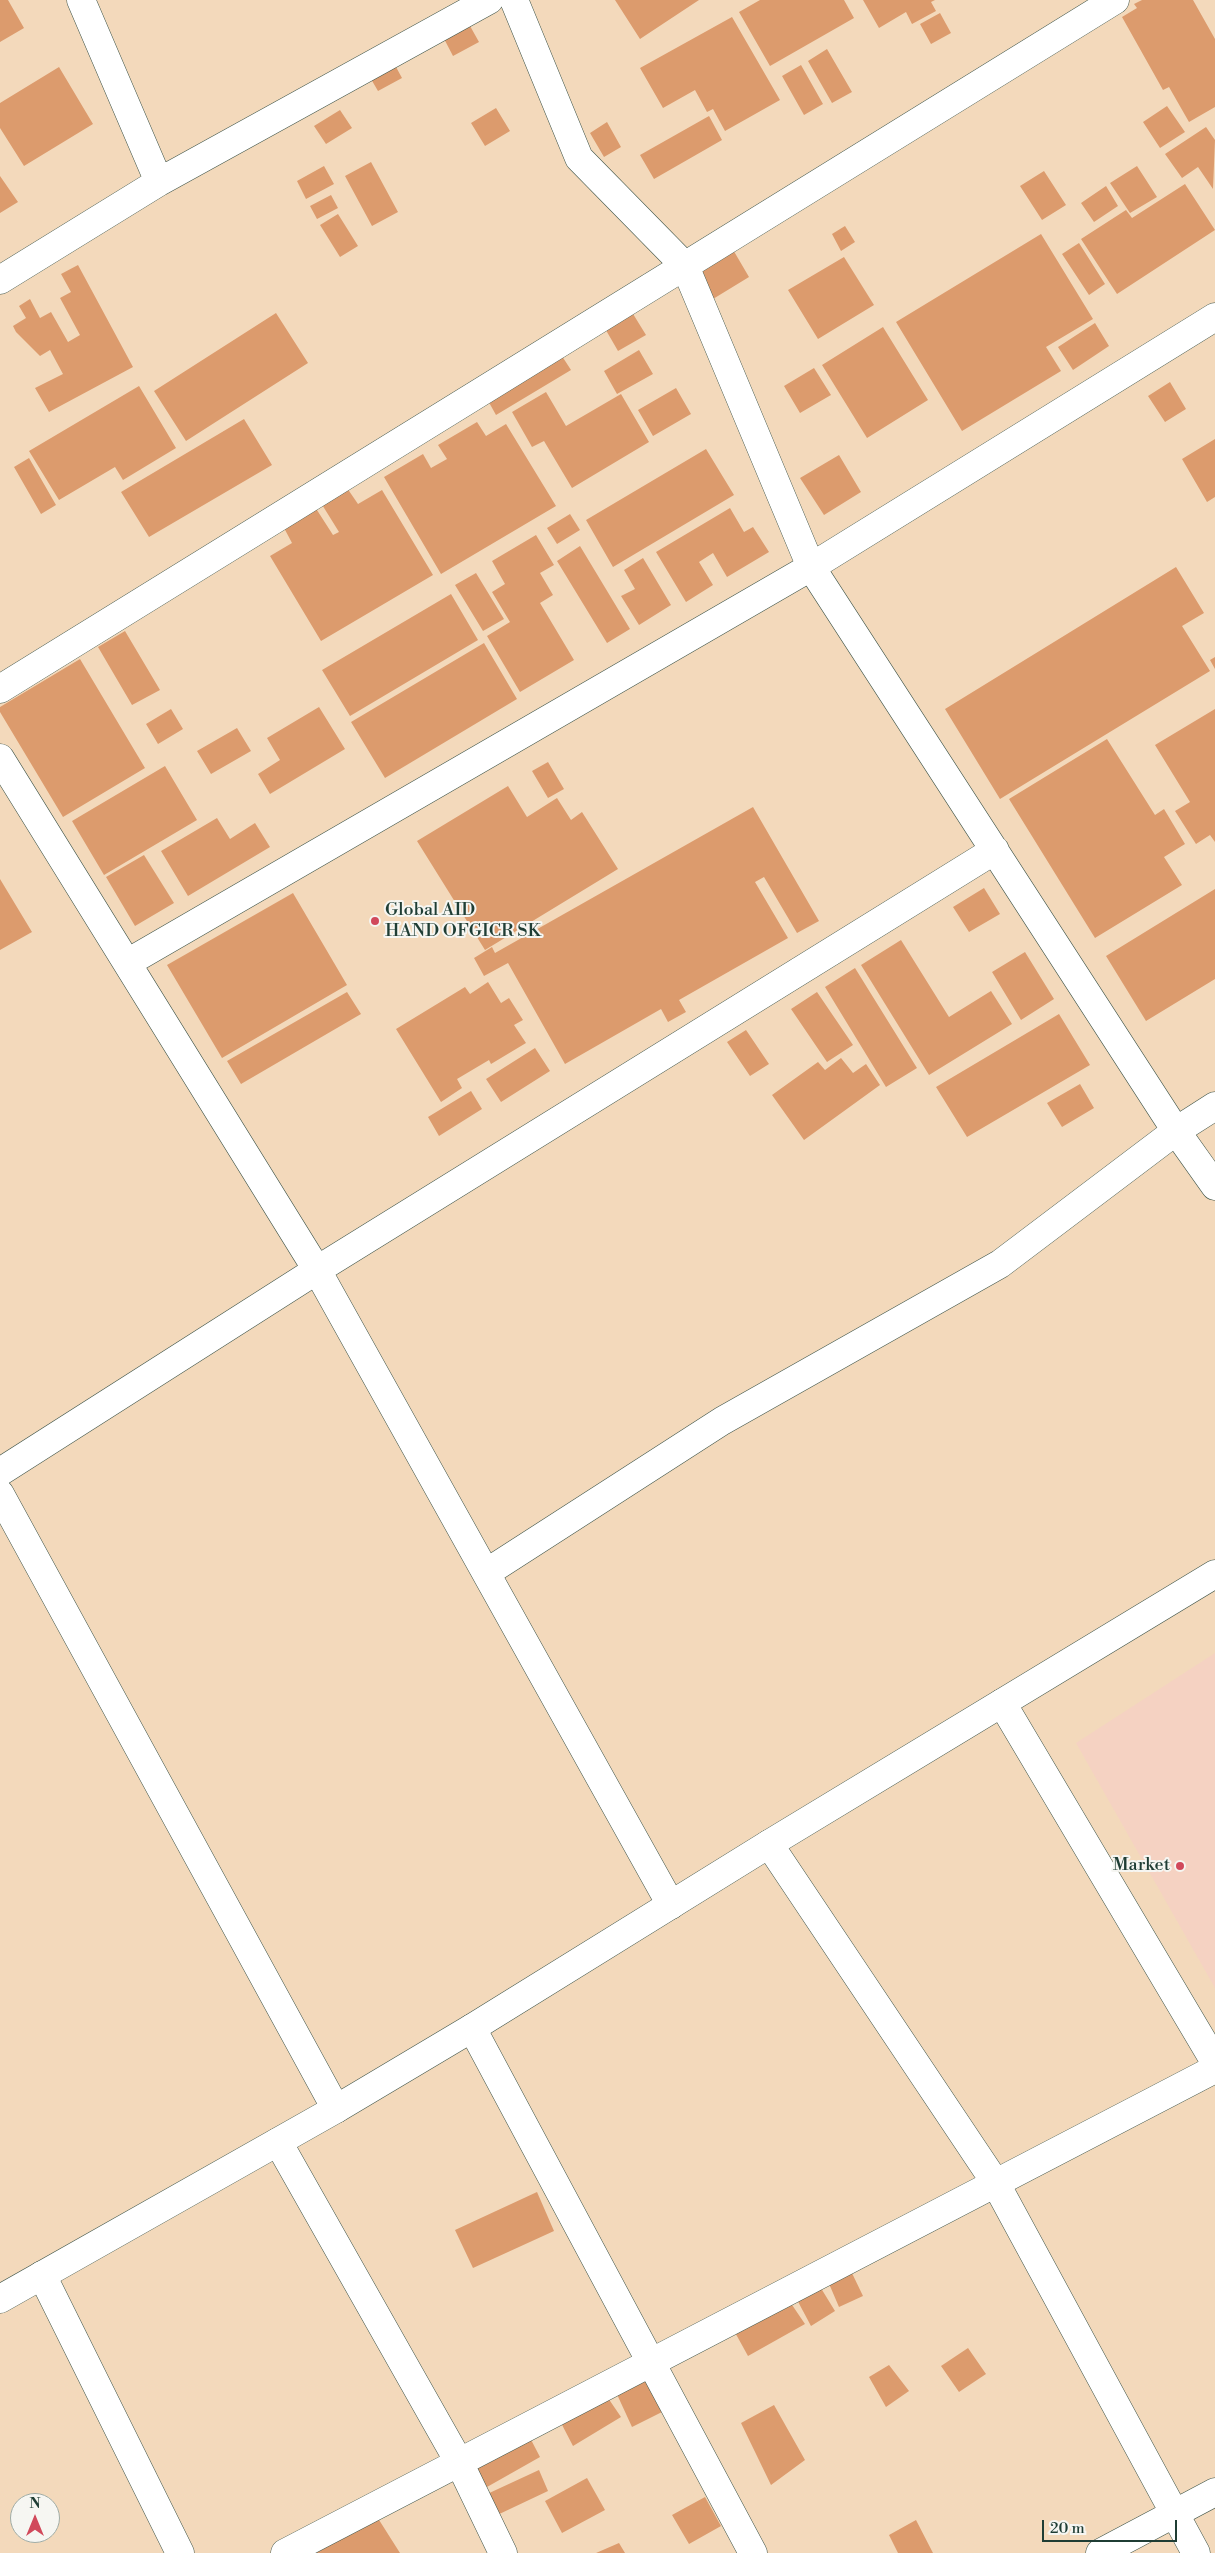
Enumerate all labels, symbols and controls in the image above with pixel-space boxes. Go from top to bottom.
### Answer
place label: Global AID HAND OFGICR SK [385,900,541,942]
marker: Global AID HAND OFGICR SK [369,915,381,927]
place label: Market [1113,1855,1170,1877]
marker: Market [1174,1860,1186,1872]
north arrow [10,2493,60,2543]
text: N [29,2495,41,2513]
scale bar [1045,2510,1180,2542]
text: 20 m [1050,2519,1085,2538]

